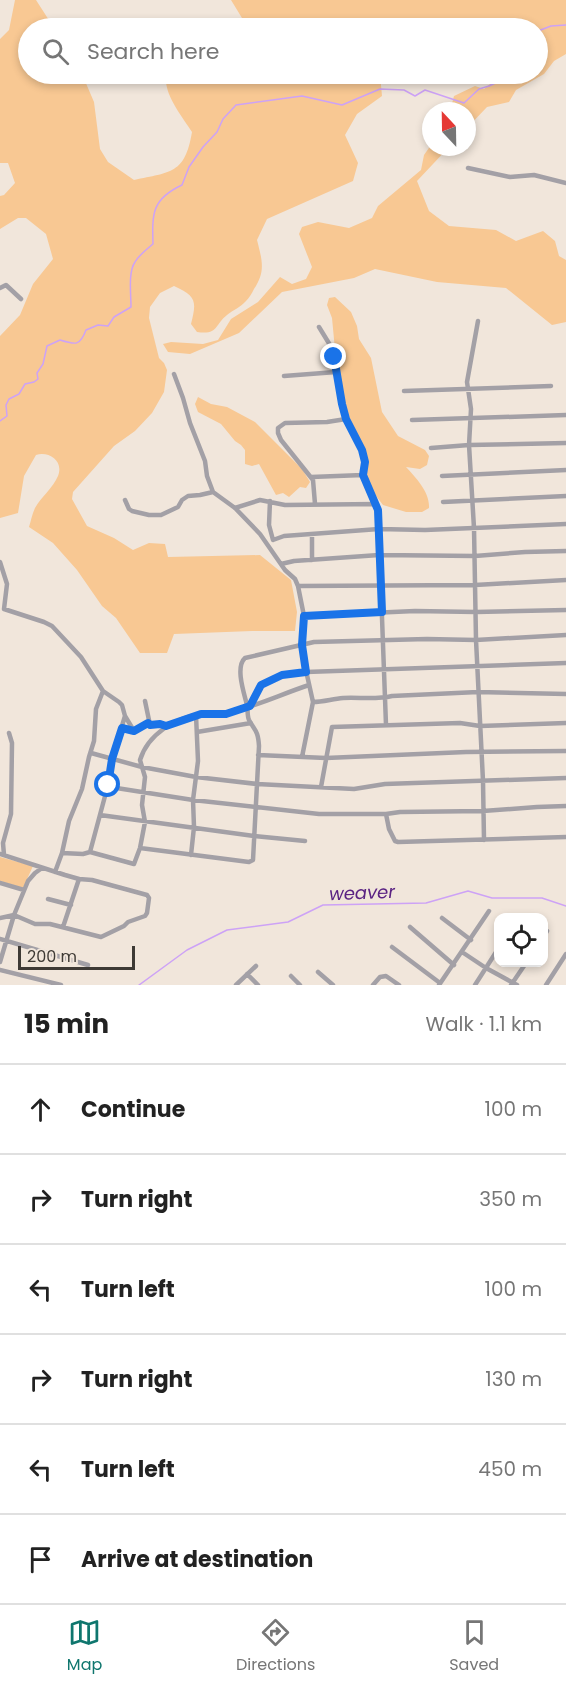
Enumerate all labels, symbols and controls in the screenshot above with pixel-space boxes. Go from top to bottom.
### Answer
search box [18,18,548,84]
icon: search [39,35,72,68]
text: Search here [87,36,220,67]
north arrow [422,102,476,156]
route end [320,343,346,369]
route start [94,771,120,797]
water label: weaver [329,879,397,906]
map controls [494,913,548,967]
button: locate [494,913,548,967]
scale bar [18,943,135,971]
text: 200 m [27,945,77,968]
text: 15 min [24,1006,109,1042]
text: Walk · 1.1 km [426,1010,542,1038]
icon: ahead [24,1093,57,1126]
text: Continue [81,1094,185,1125]
text: 100 m [485,1095,542,1123]
icon: right [24,1183,57,1216]
text: Turn right [81,1184,192,1215]
text: 350 m [479,1185,542,1213]
icon: left [24,1273,57,1306]
text: Turn left [81,1274,175,1305]
text: 100 m [485,1275,542,1303]
icon: right [24,1363,57,1396]
text: Turn right [81,1364,192,1395]
text: 130 m [485,1365,542,1393]
icon: left [24,1453,57,1486]
text: Turn left [81,1454,175,1485]
text: 450 m [478,1455,542,1483]
icon: arrive [24,1543,57,1576]
text: Arrive at destination [81,1544,313,1575]
tab: Map [67,1616,102,1677]
tab: Directions [236,1616,315,1677]
tab: Saved [449,1616,499,1677]

